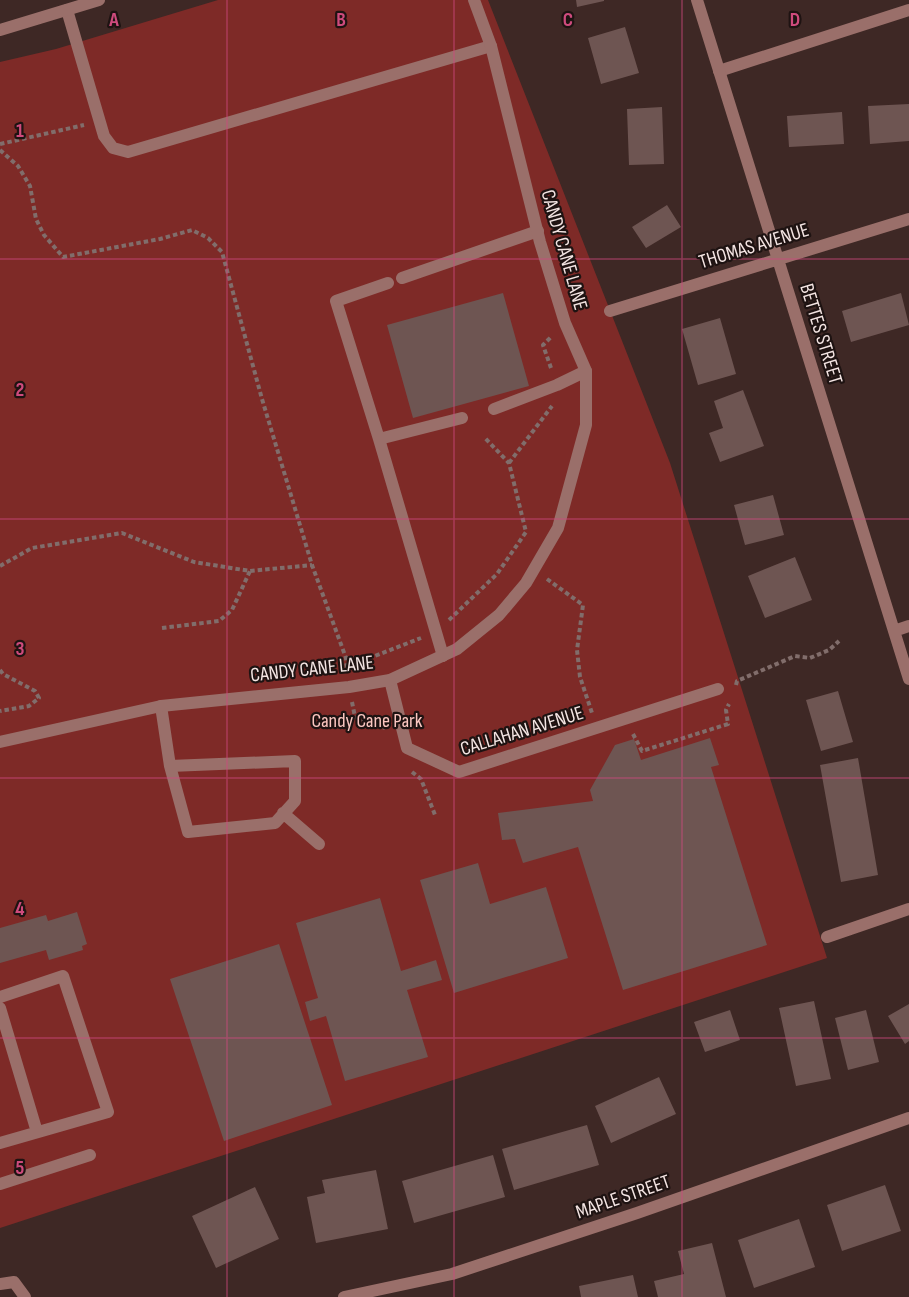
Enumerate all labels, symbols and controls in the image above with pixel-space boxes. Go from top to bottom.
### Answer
text: A [108,8,119,32]
text: B [336,8,346,32]
text: C [563,8,573,32]
text: D [790,8,800,32]
text: 1 [16,119,24,143]
street label: CANDY CANE LANE [535,187,593,313]
street label: THOMAS AVENUE [696,218,812,274]
street label: BETTES STREET [794,281,848,387]
text: 2 [16,378,24,402]
text: 3 [16,637,25,661]
street label: CANDY CANE LANE [249,651,375,687]
street label: CALLAHAN AVENUE [458,701,586,761]
park label: Candy Cane Park [312,709,423,733]
text: 4 [15,897,25,921]
text: 5 [16,1156,25,1180]
street label: MAPLE STREET [573,1170,673,1224]

